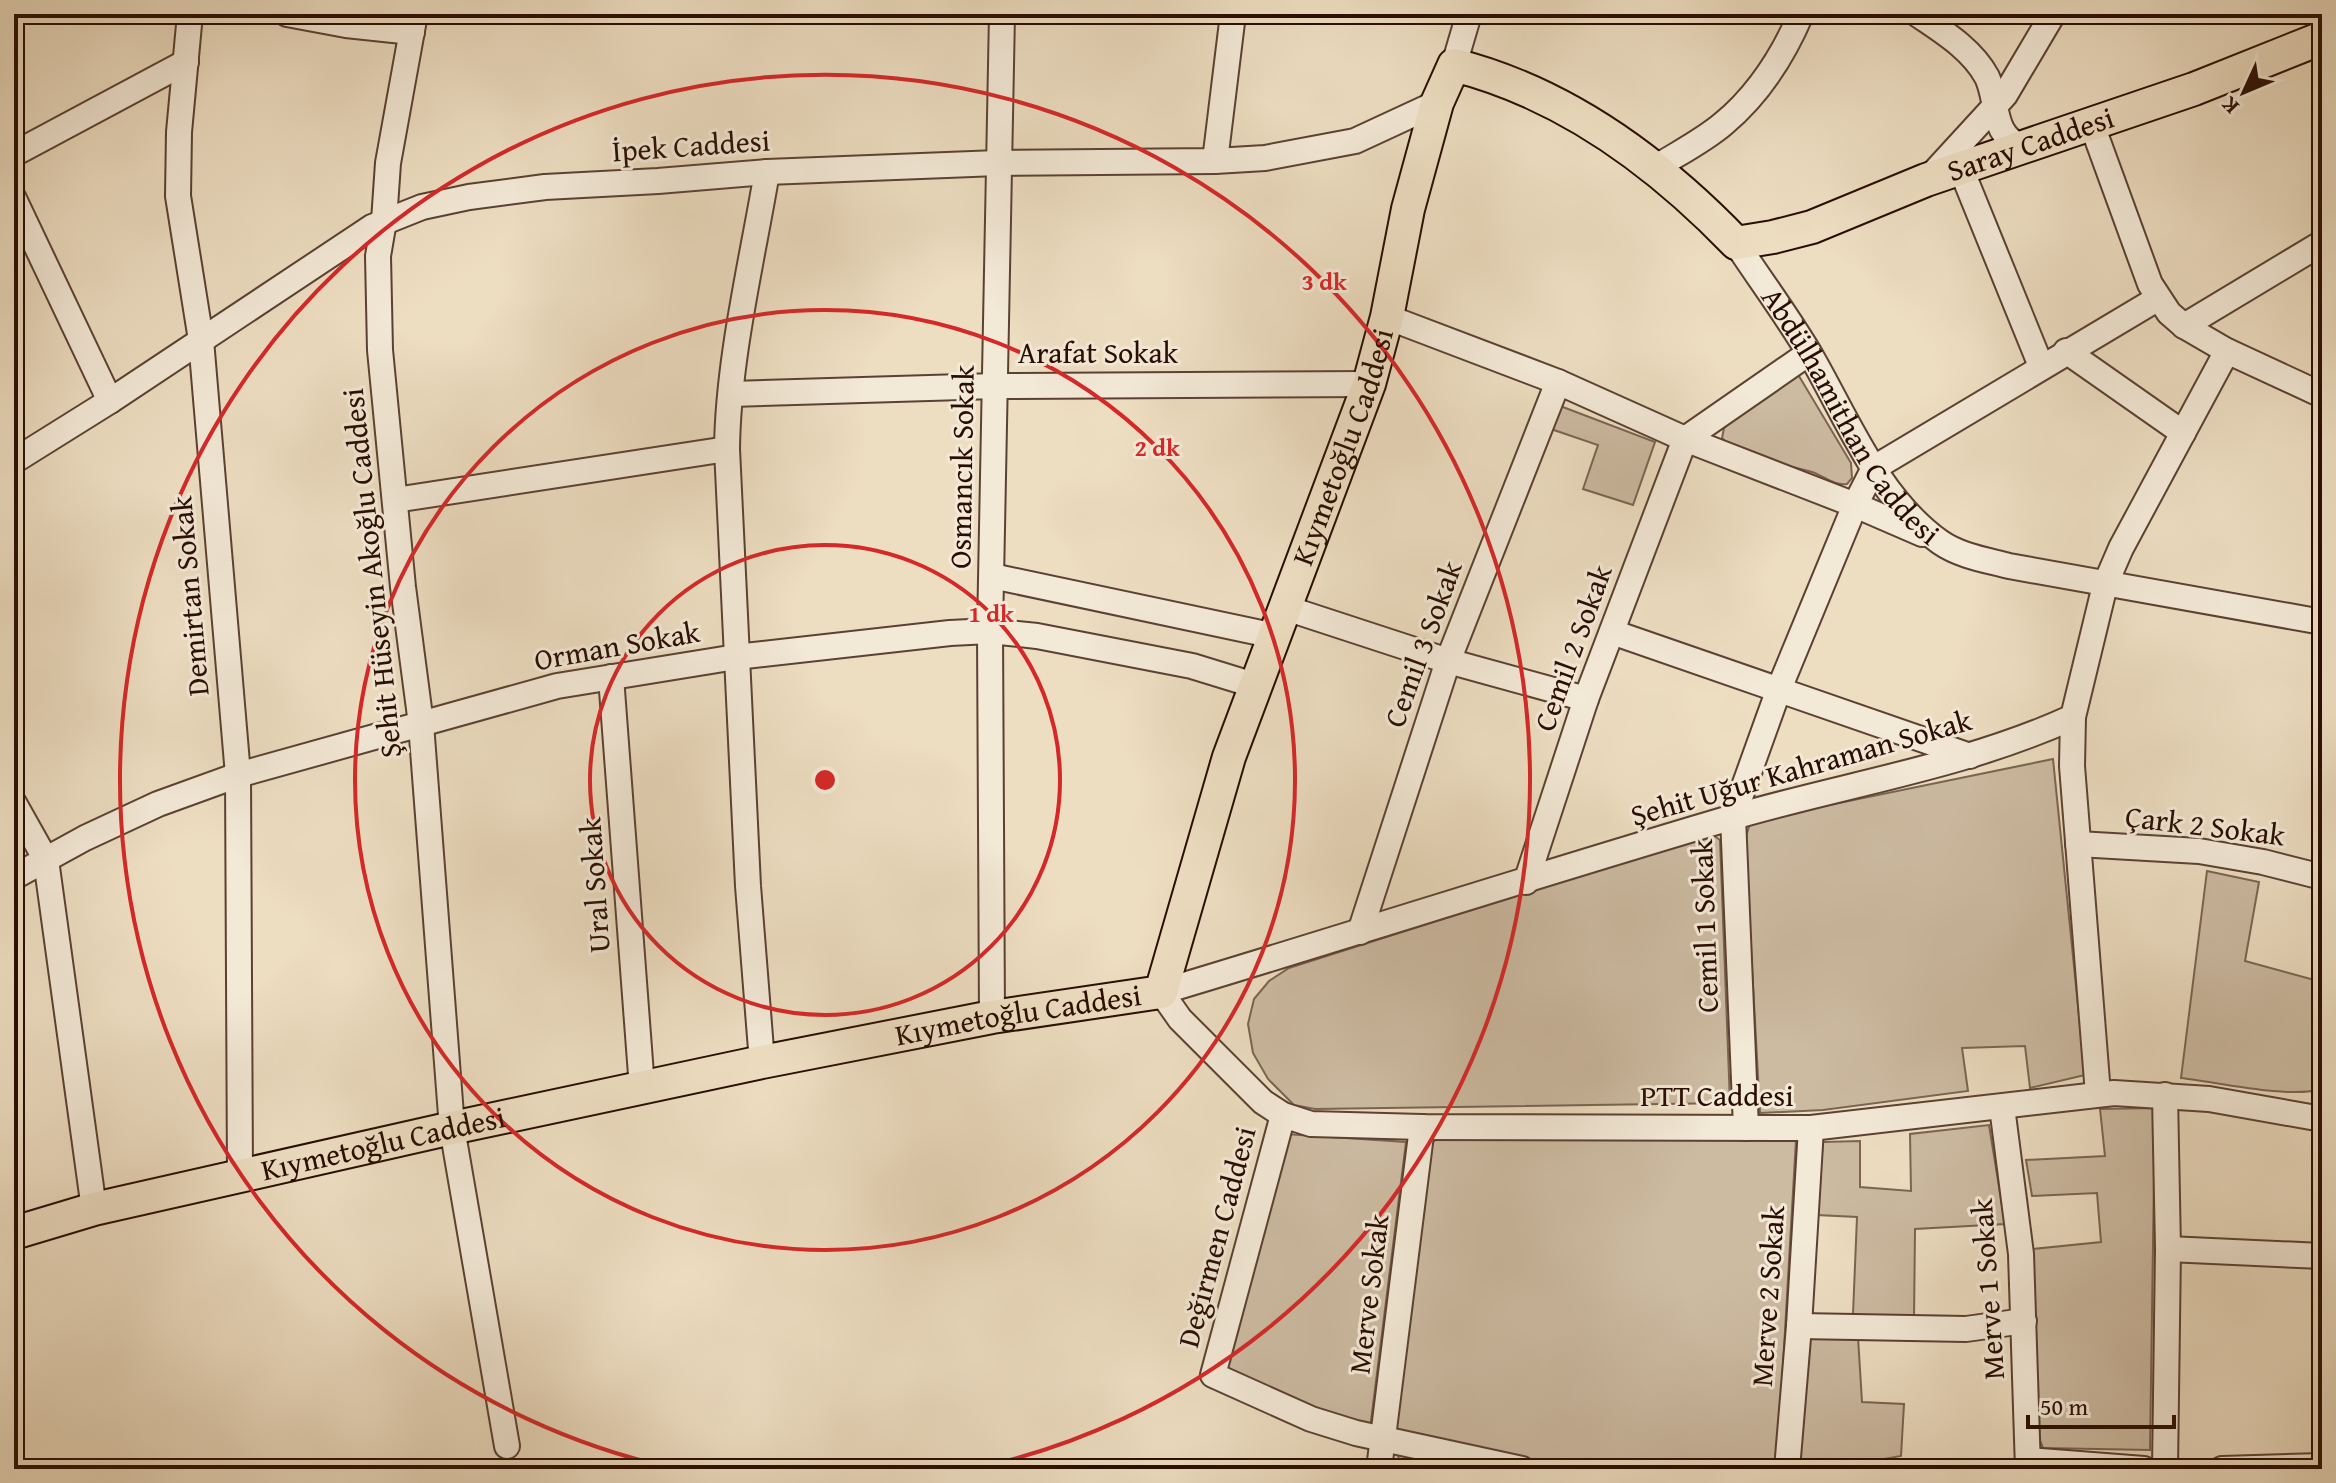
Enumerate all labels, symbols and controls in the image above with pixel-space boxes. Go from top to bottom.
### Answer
north arrow [2204,52,2284,132]
text: K [2213,90,2246,122]
street label: Saray Caddesi [1941,95,2120,192]
street label: İpek Caddesi [610,118,771,172]
text: 3 dk [1301,264,1347,299]
street label: Abdülhamithan Caddesi [1751,278,1950,555]
street label: Kıymetoğlu Caddesi [1280,323,1404,571]
street label: Arafat Sokak [1018,330,1179,374]
street label: Osmancık Sokak [937,364,985,569]
street label: Şehit Hüseyin Akoğlu Caddesi [330,386,412,760]
text: 2 dk [1134,430,1180,465]
street label: Demirtan Sokak [158,494,220,698]
street label: Cemil 3 Sokak [1372,554,1473,733]
street label: Cemil 2 Sokak [1522,558,1623,737]
text: 1 dk [968,596,1014,631]
street label: Orman Sokak [531,609,704,681]
street label: Şehit Uğur Kahraman Sokak [1625,697,1977,837]
centre of rings [811,766,839,794]
street label: Çark 2 Sokak [2123,793,2288,857]
street label: Ural Sokak [567,815,621,954]
street label: Cemil 1 Sokak [1679,838,1729,1014]
street label: Kıymetoğlu Caddesi [891,972,1144,1056]
street label: PTT Caddesi [1640,1073,1794,1117]
street label: Kıymetoğlu Caddesi [257,1094,509,1192]
street label: Değirmen Caddesi [1165,1121,1267,1352]
street label: Merve 1 Sokak [1959,1196,2015,1381]
street label: Merve 2 Sokak [1739,1203,1795,1388]
street label: Merve Sokak [1336,1211,1400,1376]
scale bar [2028,1379,2174,1429]
text: 50 m [2040,1389,2088,1424]

